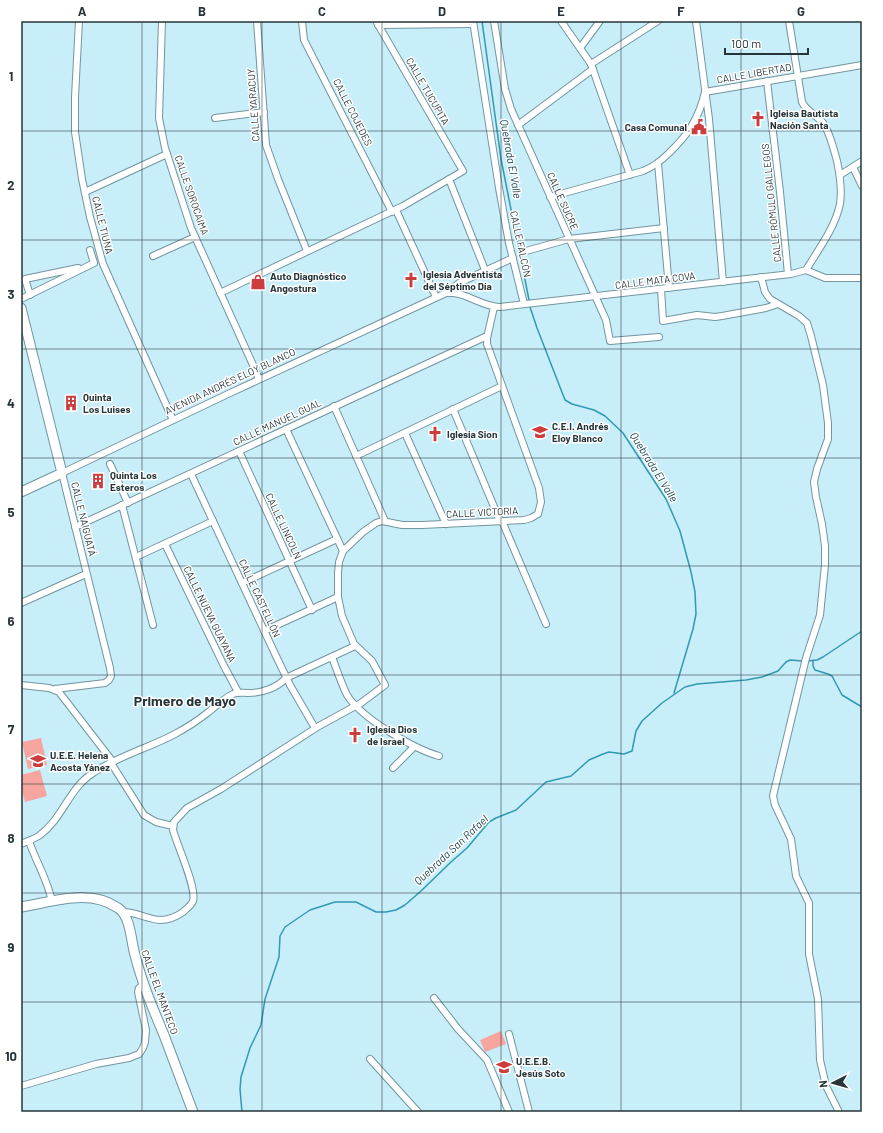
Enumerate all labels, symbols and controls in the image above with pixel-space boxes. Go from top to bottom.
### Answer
text: A [78,3,87,19]
text: B [198,3,206,19]
text: C [318,3,326,19]
text: D [438,3,446,19]
text: E [557,3,565,19]
text: F [677,3,685,19]
text: G [797,3,805,19]
scale bar [725,30,808,56]
text: 100 m [731,36,761,50]
street label: CALLE TUCUPITA [404,55,452,127]
street label: CALLE LIBERTAD [716,61,792,85]
text: 1 [9,68,13,84]
street label: CALLE YARACUY [244,68,262,142]
street label: CALLE COJEDES [331,76,375,148]
place label: Igleisa Bautista Nación Santa [770,107,838,131]
church icon: Igleisa Bautista Nación Santa [749,110,767,128]
water label: Quebrada El Valle [498,118,525,200]
public building icon: Casa Comunal [690,118,708,136]
place label: Casa Comunal [625,121,687,133]
street label: CALLE RÓMULO GALLEGOS [759,143,783,263]
street label: CALLE SOROCAIMA [173,153,211,237]
street label: CALLE SUCRE [545,170,581,232]
text: 2 [7,177,15,193]
street label: CALLE TIUNA [90,195,116,255]
street label: CALLE FALCÓN [508,210,534,278]
place label: Iglesia Adventista del Séptimo Día [423,268,502,292]
street label: CALLE MATA COVA [614,269,696,291]
place label: Auto Diagnóstico Angostura [270,270,347,294]
church icon: Iglesia Adventista del Séptimo Día [402,271,420,289]
shop icon: Auto Diagnóstico Angostura [249,273,267,291]
text: 3 [7,286,15,302]
street label: AVENIDA ANDRÉS ELOY BLANCO [163,345,297,417]
place label: Quinta Los Luises [83,391,130,415]
building icon: Quinta Los Luises [62,394,80,412]
text: 4 [7,395,15,411]
street label: CALLE MANUEL GUAL [231,396,323,448]
place label: C.E.I. Andrés Eloy Blanco [552,420,609,444]
school or university icon: C.E.I. Andrés Eloy Blanco [531,423,549,441]
church icon: Iglesia Sion [426,425,444,443]
place label: Iglesia Sion [447,428,497,440]
water label: Quebrada El Valle [628,429,681,504]
place label: Quinta Los Esteros [110,469,157,493]
building icon: Quinta Los Esteros [89,472,107,490]
street label: CALLE NAIGUATÁ [69,481,99,557]
street label: CALLE LINCOLN [263,491,305,561]
text: 5 [7,504,15,520]
street label: CALLE VICTORIA [446,504,518,520]
street label: CALLE CASTELLÓN [237,557,283,639]
street label: CALLE NUEVA GUAYANA [181,564,239,664]
text: 6 [8,613,15,629]
district label: Primero de Mayo [134,692,236,709]
text: 7 [8,721,15,737]
place label: Iglesia Dios de Israel [367,723,417,747]
church icon: Iglesia Dios de Israel [346,726,364,744]
place label: U.E.E. Helena Acosta Yánez [50,749,110,773]
school or university icon: U.E.E. Helena Acosta Yánez [29,752,47,770]
water label: Quebrada San Rafael [411,812,491,887]
text: 8 [7,830,15,846]
text: 9 [8,939,15,955]
street label: CALLE EL MANTECO [139,948,181,1036]
text: 10 [5,1048,17,1064]
place label: U.E.E.B. Jesús Soto [516,1055,566,1079]
school or university icon: U.E.E.B. Jesús Soto [495,1058,513,1076]
north arrow [813,1063,853,1103]
text: N [816,1080,829,1088]

